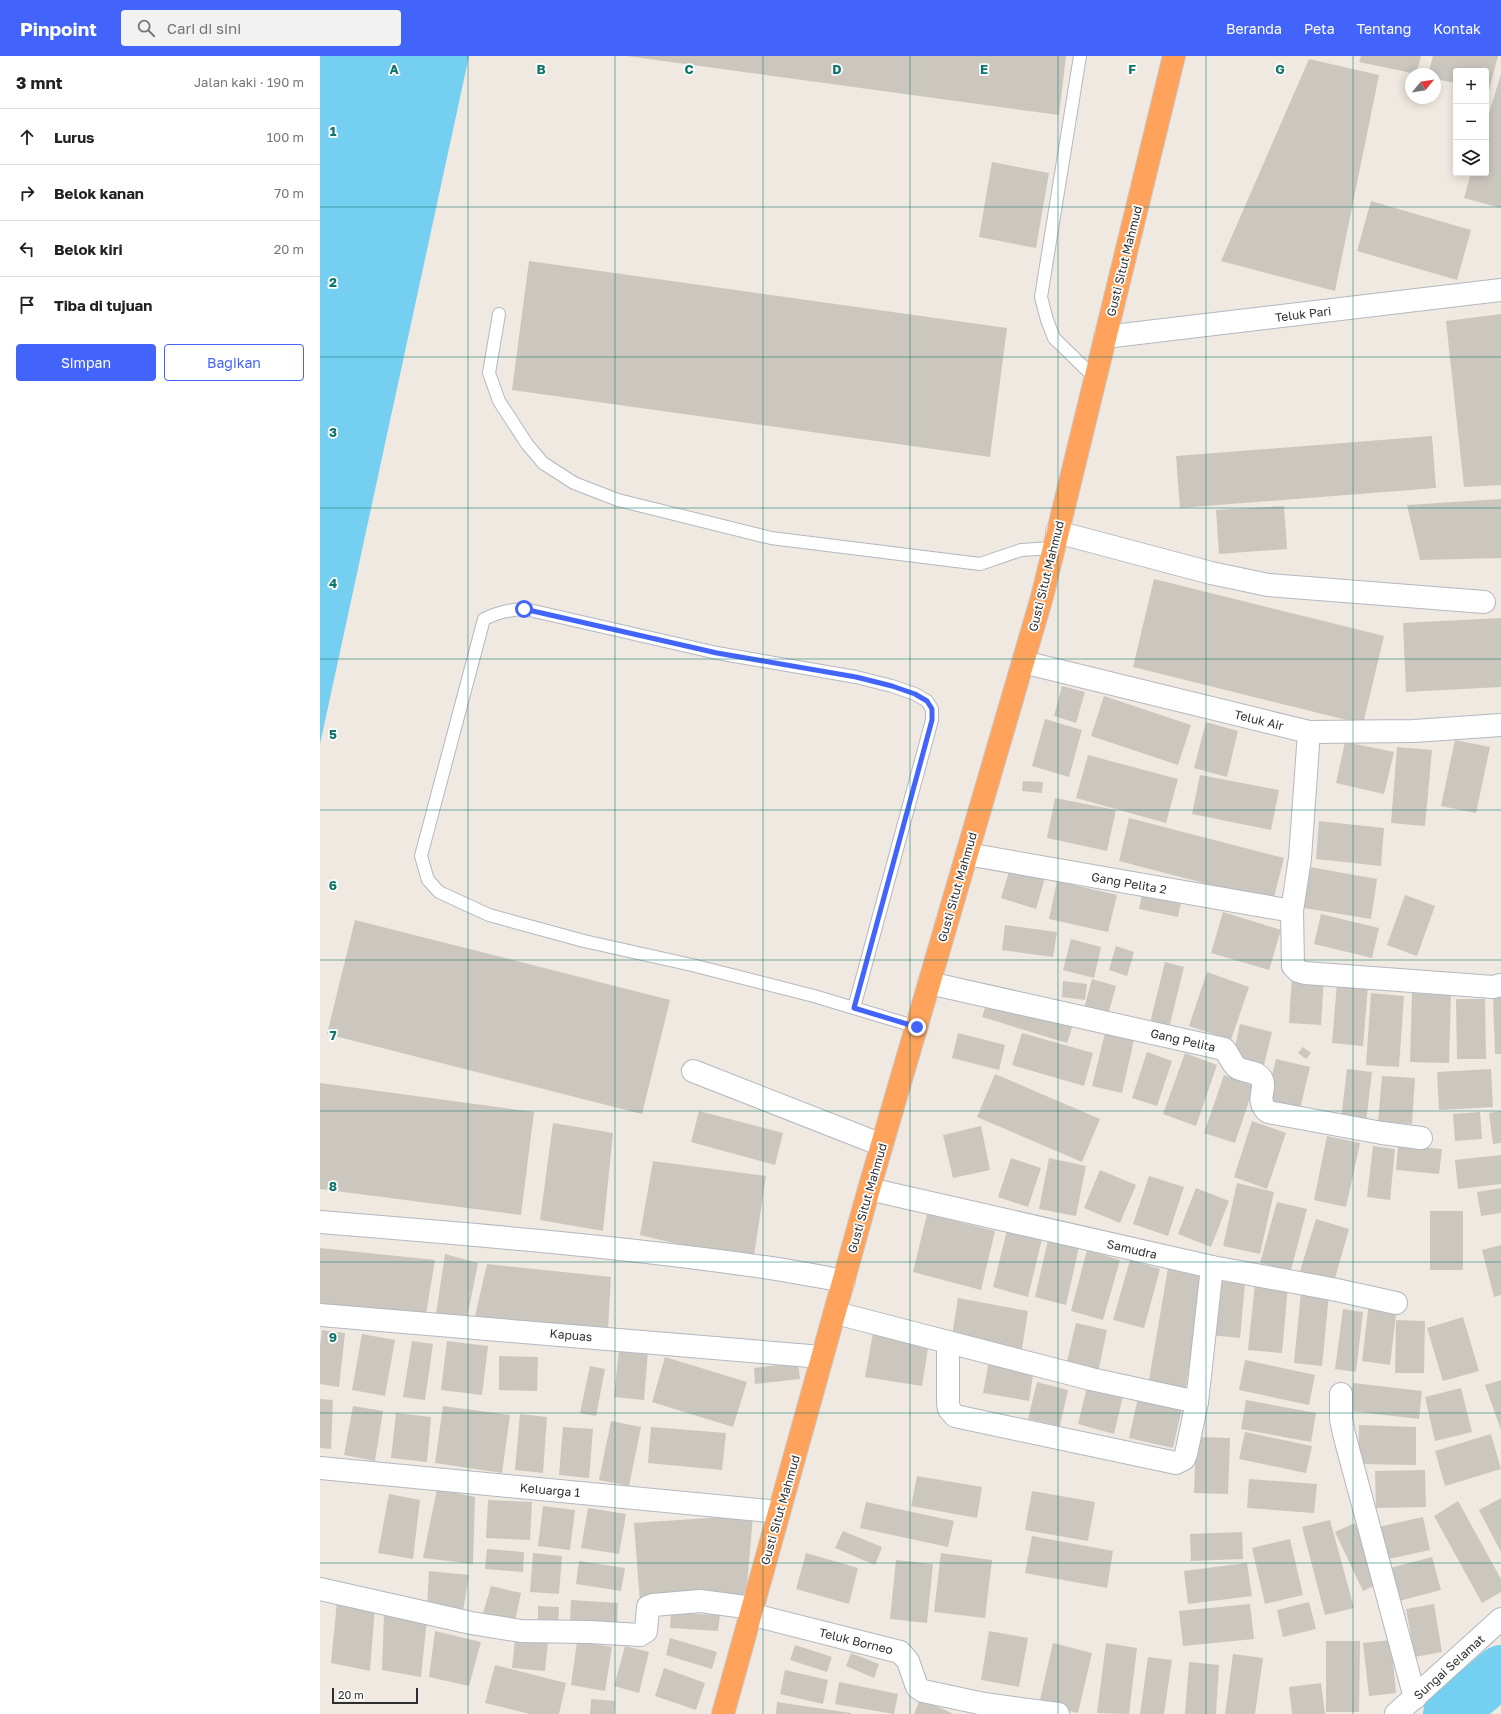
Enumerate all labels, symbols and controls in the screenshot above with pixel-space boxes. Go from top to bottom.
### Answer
search box [121,10,401,46]
text: Pinpoint [20,17,97,40]
icon: search [135,17,157,39]
text: Cari di sini [167,19,241,37]
text: Beranda [1226,20,1282,37]
text: Peta [1304,20,1335,37]
text: Tentang [1357,20,1411,37]
text: Kontak [1433,20,1481,37]
text: A [389,61,399,77]
text: B [536,61,546,77]
text: C [684,61,694,77]
text: D [832,61,842,77]
text: E [980,61,988,77]
text: F [1128,61,1136,77]
text: G [1275,61,1285,77]
north arrow [1405,68,1441,104]
map controls [1453,68,1489,176]
button: + [1453,68,1489,104]
text: 3 mnt [16,72,63,93]
text: Jalan kaki · 190 m [194,74,304,90]
button: − [1453,104,1489,140]
text: 1 [330,123,337,139]
icon: ahead [16,126,38,148]
text: Lurus [54,128,95,146]
text: 100 m [267,129,304,145]
button: layers [1453,140,1489,176]
icon: right [16,182,38,204]
text: Belok kanan [54,184,144,202]
text: 70 m [274,185,304,201]
street label: Gusti Situt Mahmud [1103,204,1145,318]
icon: left [16,238,38,260]
text: Belok kiri [54,240,123,258]
text: 20 m [274,241,304,257]
text: 2 [329,274,337,290]
icon: arrive [16,294,38,316]
text: Tiba di tujuan [54,296,152,314]
street label: Teluk Pari [1274,303,1332,325]
button: Simpan [16,344,156,381]
button: Bagikan [164,344,304,381]
text: 3 [329,424,337,440]
street label: Gusti Situt Mahmud [1025,519,1067,633]
text: 4 [329,575,337,591]
route start [515,600,533,618]
street label: Teluk Air [1233,707,1285,733]
text: 5 [329,726,337,742]
street label: Gusti Situt Mahmud [934,830,980,944]
street label: Gang Pelita 2 [1090,869,1168,897]
text: 6 [329,877,337,893]
route end [908,1018,926,1036]
street label: Gang Pelita [1149,1025,1217,1055]
text: 7 [329,1027,337,1043]
street label: Gusti Situt Mahmud [844,1141,890,1255]
text: 8 [329,1178,337,1194]
street label: Samudra [1105,1236,1159,1262]
street label: Kapuas [549,1326,593,1344]
text: 9 [329,1329,337,1345]
street label: Gusti Situt Mahmud [757,1453,803,1567]
street label: Keluarga 1 [519,1480,581,1500]
street label: Teluk Borneo [817,1625,895,1657]
street label: Sungai Selamat [1411,1631,1488,1703]
scale bar [332,1686,418,1705]
text: 20 m [338,1688,364,1701]

